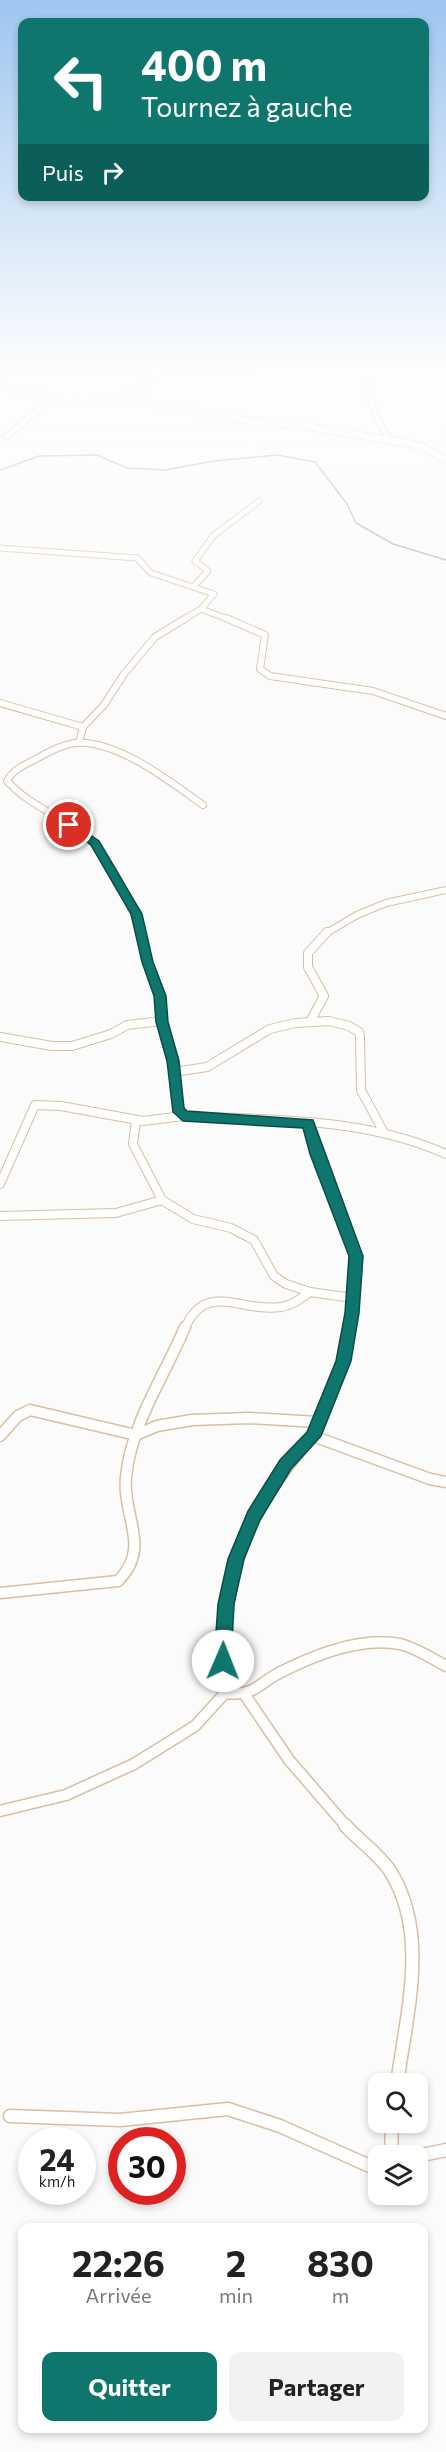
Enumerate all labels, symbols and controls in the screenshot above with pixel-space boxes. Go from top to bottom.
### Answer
text: 400 m [141,38,267,90]
icon: left [42,42,120,120]
text: Tournez à gauche [141,90,352,123]
icon: right [96,156,129,189]
text: Puis [42,159,84,186]
pin [43,799,94,850]
icon: arrive [52,808,85,841]
position arrow [191,1629,255,1693]
map controls [368,2073,428,2205]
button: search [368,2073,428,2133]
speed limit sign: 30 [108,2127,186,2205]
text: 24 [39,2140,75,2177]
button: layers [368,2145,428,2205]
text: km/h [39,2172,75,2190]
text: 22:26 [72,2240,165,2284]
text: 2 [226,2240,246,2284]
text: 830 [307,2240,374,2284]
text: Arrivée [86,2283,151,2307]
text: min [219,2283,253,2307]
text: m [332,2283,349,2307]
button: Quitter [42,2352,217,2421]
button: Partager [229,2352,404,2421]

